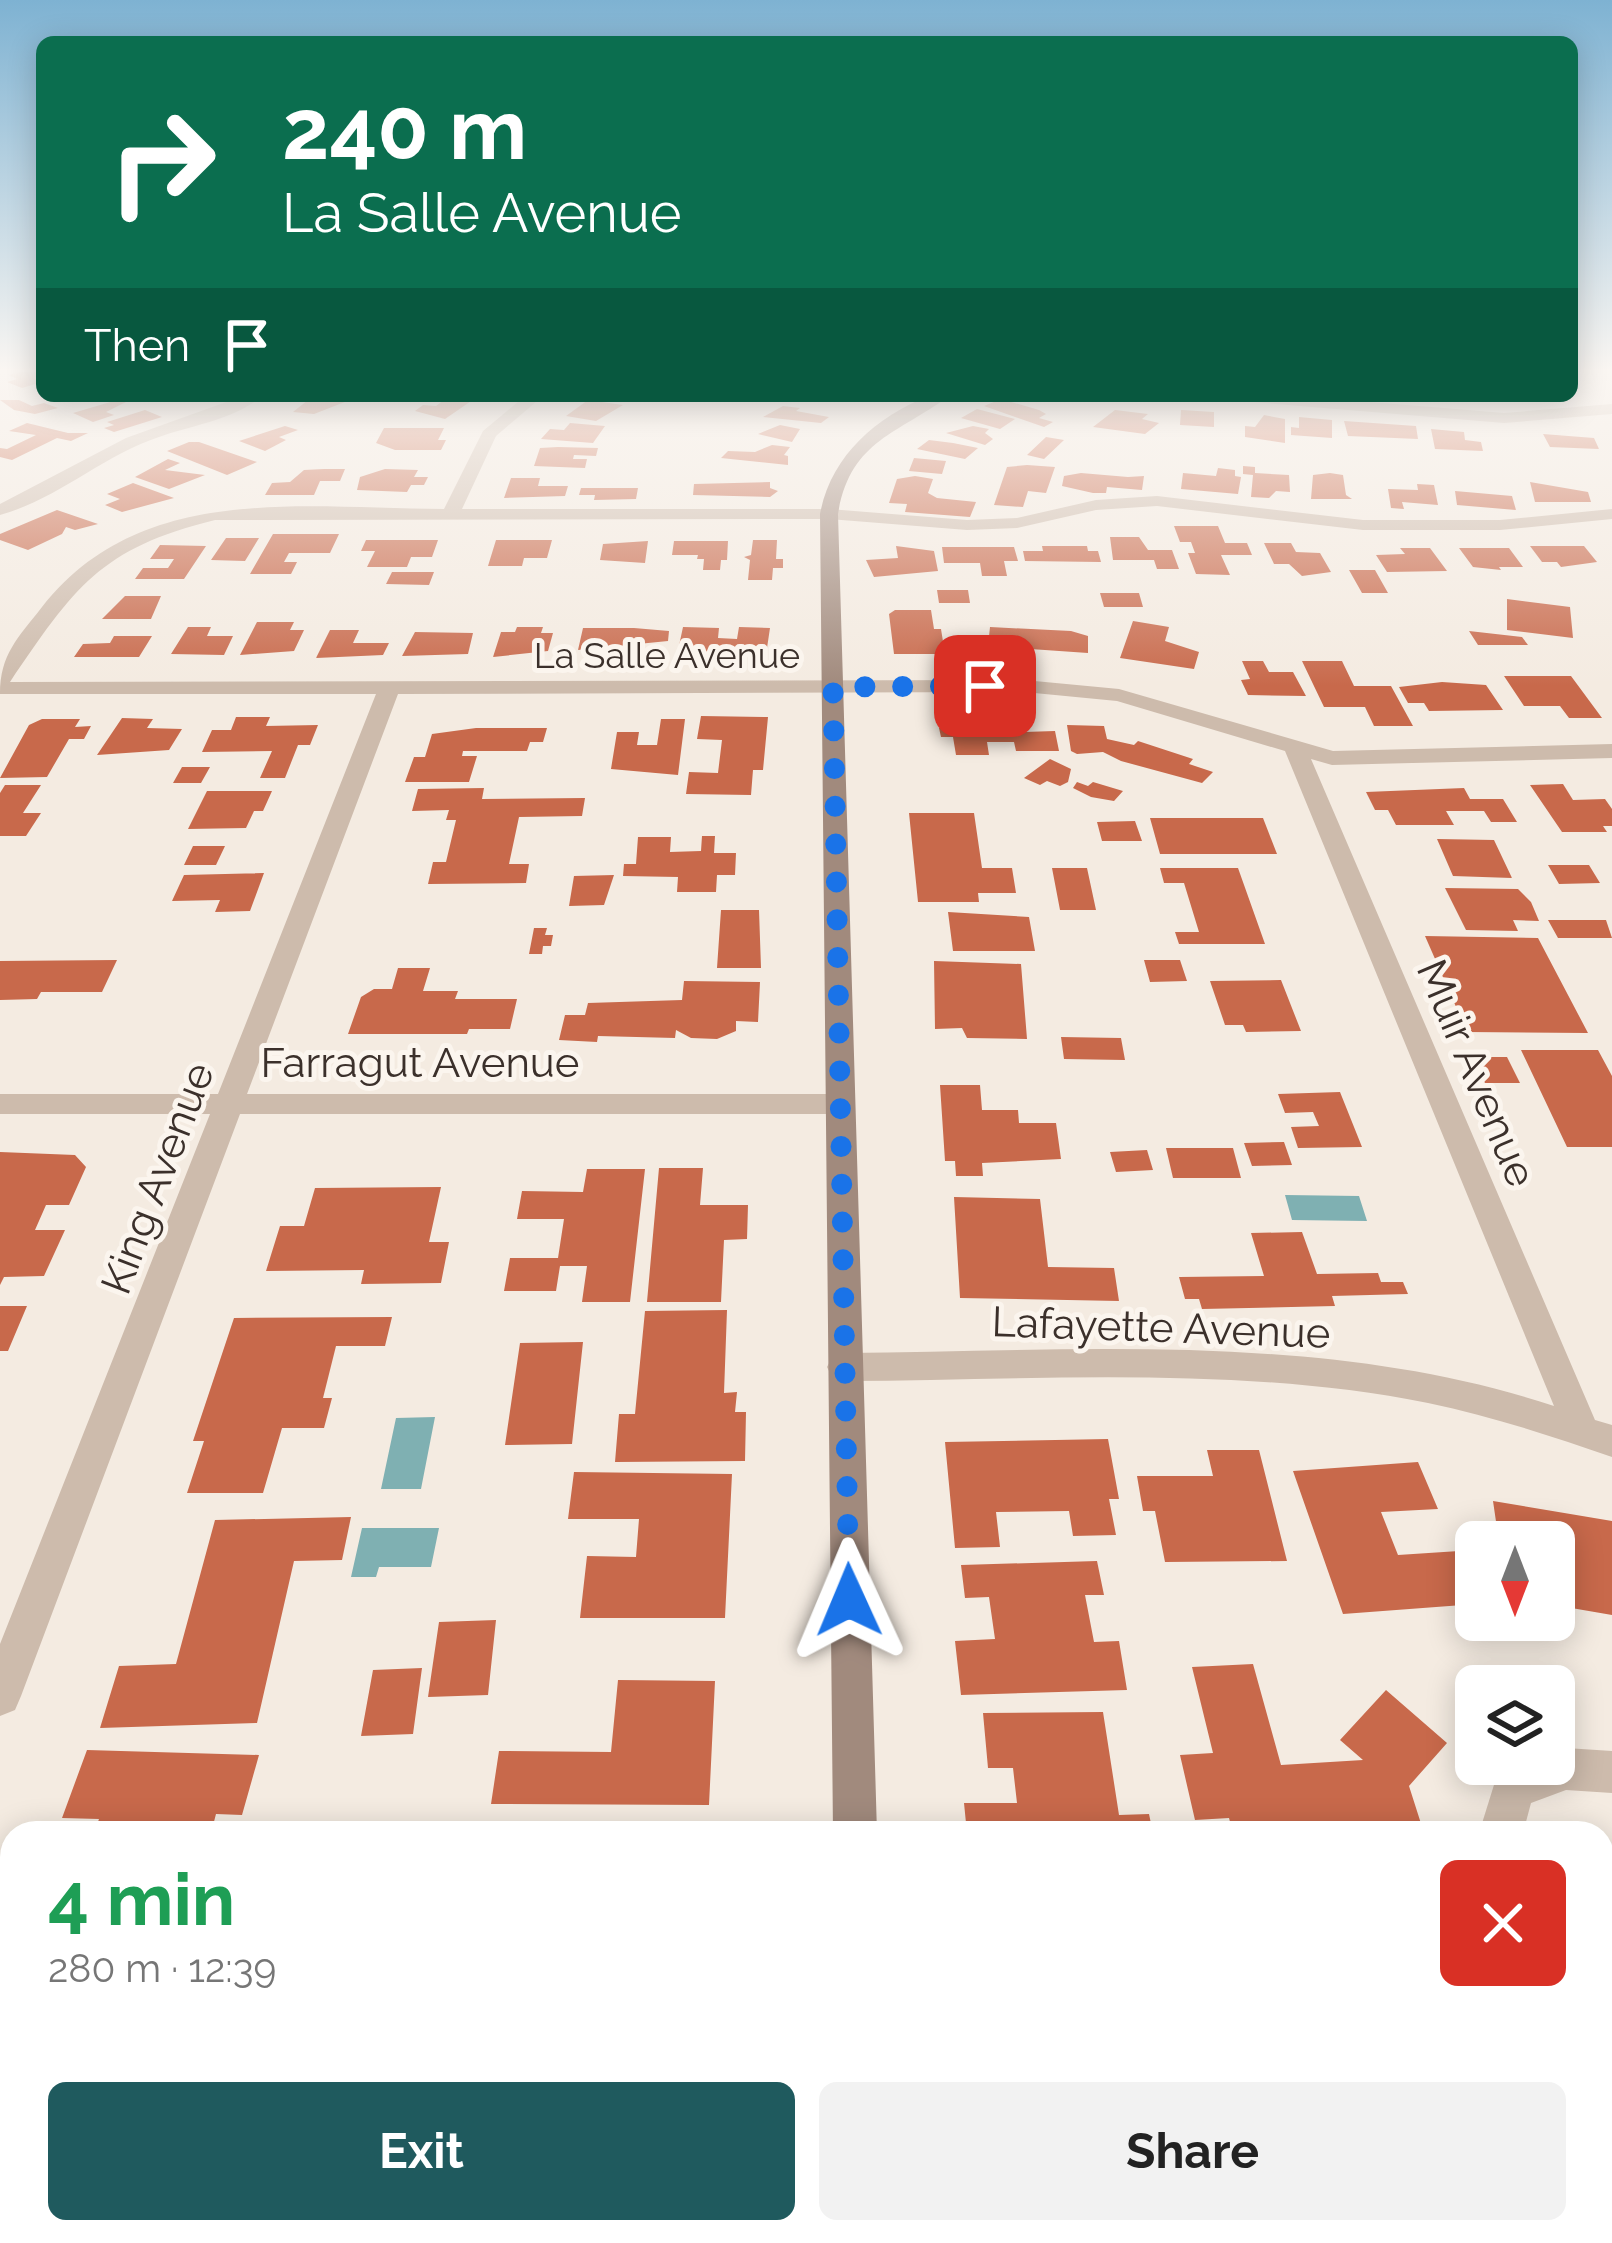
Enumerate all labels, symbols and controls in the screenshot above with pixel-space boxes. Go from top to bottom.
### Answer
text: 240 m [282,80,527,179]
icon: right [84,84,240,240]
text: La Salle Avenue [282,181,682,245]
icon: arrive [214,312,280,378]
text: Then [84,319,190,372]
street label: La Salle Avenue [534,634,800,676]
pin [934,635,1036,737]
icon: arrive [952,653,1018,719]
street label: Muir Avenue [1407,952,1546,1194]
street label: Farragut Avenue [261,1038,579,1087]
street label: King Avenue [91,1056,224,1301]
street label: Lafayette Avenue [991,1297,1331,1358]
north arrow [1455,1521,1575,1641]
map controls [1455,1521,1575,1785]
position arrow [786,1537,912,1663]
button: layers [1455,1665,1575,1785]
text: 4 min [48,1857,235,1942]
button: close [1440,1860,1566,1986]
text: 280 m · 12:39 [48,1945,276,1991]
button: Exit [48,2082,795,2220]
button: Share [819,2082,1566,2220]

